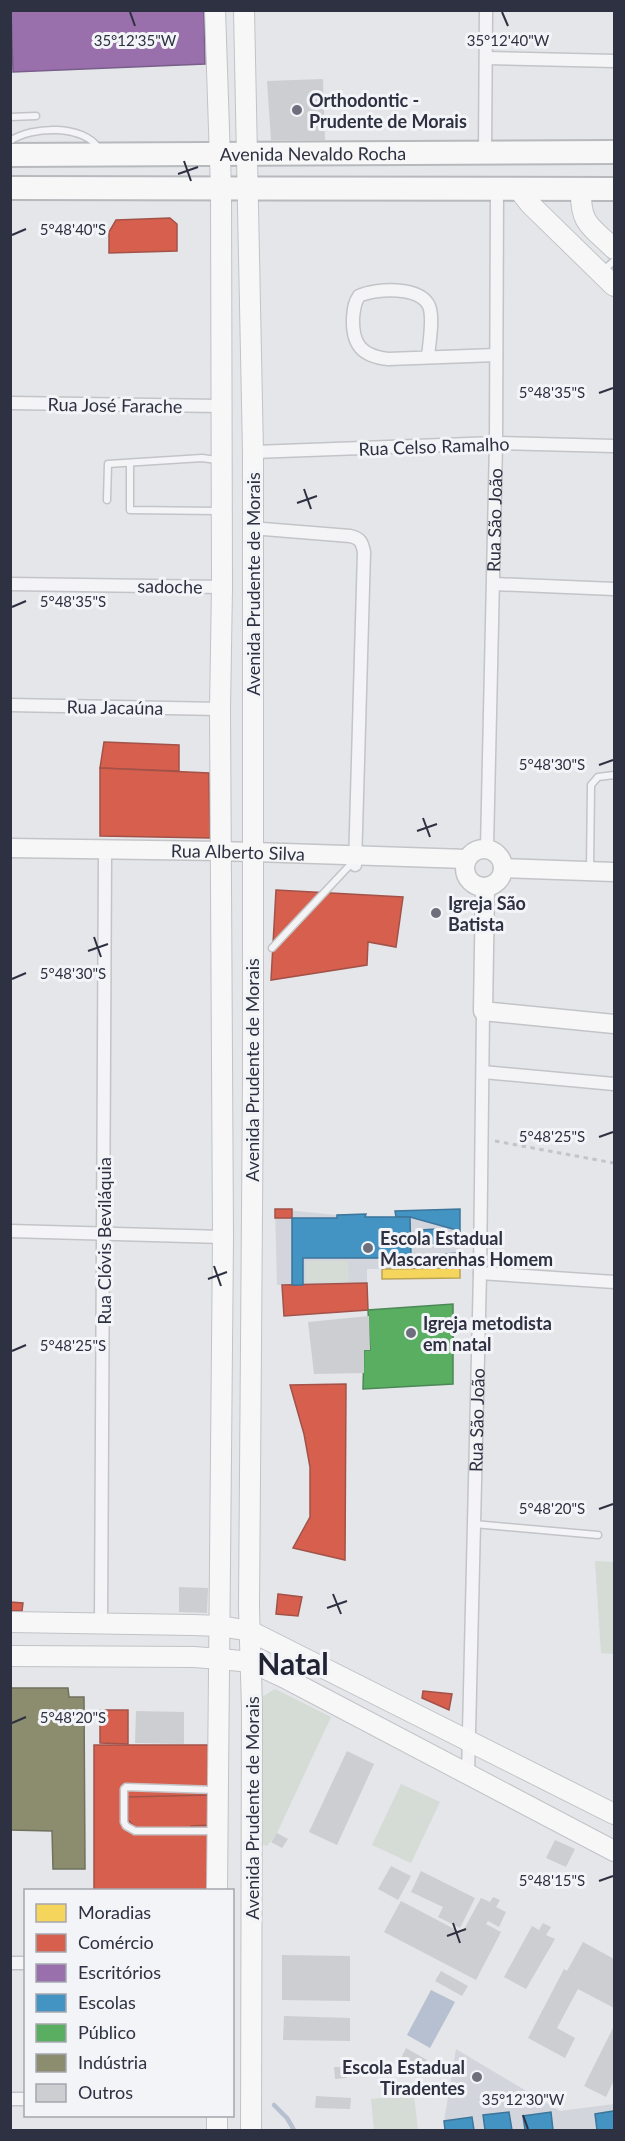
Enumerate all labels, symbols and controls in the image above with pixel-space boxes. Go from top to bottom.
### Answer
text: 35°12'35"W [94,31,177,49]
text: 35°12'40"W [467,31,550,49]
place label: Orthodontic - Prudente de Morais [309,89,467,132]
marker: Orthodontic - Prudente de Morais [290,103,304,117]
street label: Avenida Nevaldo Rocha [220,142,406,165]
text: 5°48'40"S [40,220,106,238]
text: 5°48'35"S [519,383,585,401]
street label: Rua José Farache [47,393,183,417]
street label: Rua Celso Ramalho [358,432,510,460]
street label: Rua São João [482,468,506,572]
street label: Avenida Prudente de Morais [242,472,264,696]
street label: sadoche [137,574,203,598]
text: 5°48'35"S [40,592,106,610]
street label: Rua Jacaúna [66,695,164,719]
text: 5°48'30"S [519,755,585,773]
street label: Rua Alberto Silva [171,839,305,865]
place label: Igreja São Batista [448,892,526,935]
marker: Igreja São Batista [429,906,443,920]
street label: Avenida Prudente de Morais [241,958,263,1182]
text: 5°48'30"S [40,964,106,982]
text: 5°48'25"S [519,1127,585,1145]
street label: Rua Clóvis Beviláquia [93,1157,115,1325]
place label: Escola Estadual Mascarenhas Homem [380,1227,553,1270]
marker: Escola Estadual Mascarenhas Homem [361,1241,375,1255]
place label: Igreja metodista em natal [423,1312,552,1355]
marker: Igreja metodista em natal [404,1326,418,1340]
text: 5°48'25"S [40,1336,106,1354]
street label: Rua São João [464,1368,489,1472]
text: 5°48'20"S [519,1499,585,1517]
district label: Natal [257,1645,329,1681]
street label: Avenida Prudente de Morais [241,1696,263,1920]
text: 5°48'20"S [40,1708,106,1726]
text: 5°48'15"S [519,1871,585,1889]
legend [24,1889,234,2117]
text: Moradias [78,1901,151,1923]
text: Comércio [78,1931,154,1953]
text: Escritórios [78,1961,161,1983]
text: Escolas [78,1991,136,2013]
text: Público [78,2021,136,2043]
text: Indústria [78,2051,147,2073]
place label: Escola Estadual Tiradentes [342,2056,465,2099]
marker: Escola Estadual Tiradentes [470,2070,484,2084]
text: Outros [78,2081,133,2103]
text: 35°12'30"W [482,2090,565,2108]

